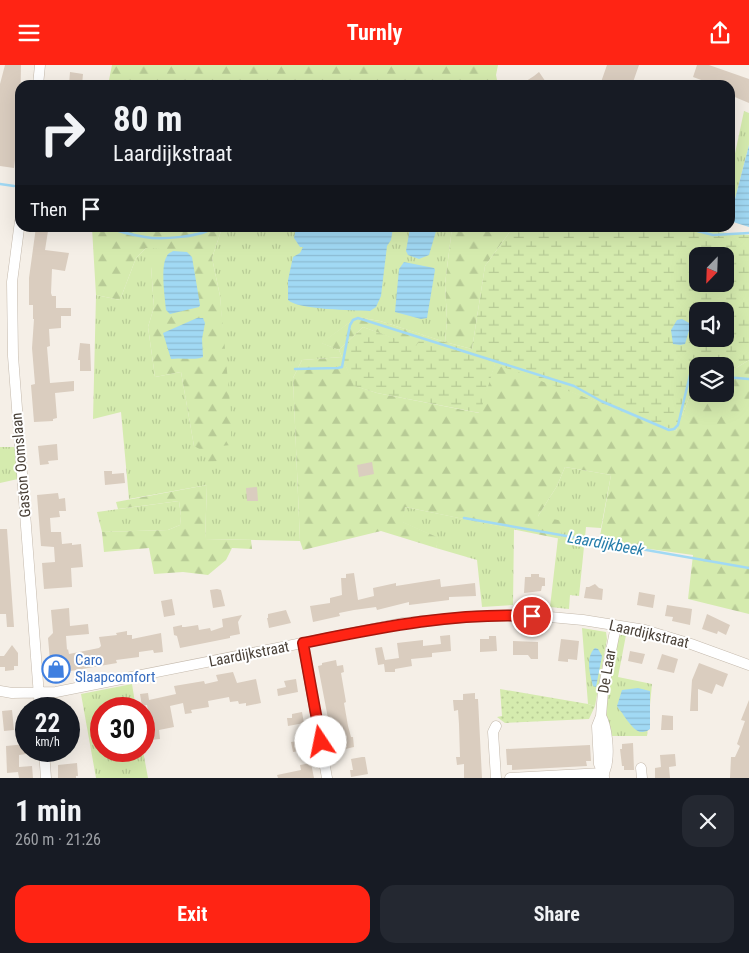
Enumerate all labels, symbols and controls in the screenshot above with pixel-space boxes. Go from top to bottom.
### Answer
icon: menu [15,19,43,47]
icon: share [706,19,734,47]
text: Turnly [347,20,402,45]
text: 80 m [113,99,182,140]
icon: right [30,100,95,165]
text: Laardijkstraat [113,141,232,166]
icon: arrive [77,195,105,223]
text: Then [30,198,67,221]
north arrow [689,247,734,293]
map controls [689,247,734,402]
button: sound [689,302,734,347]
button: layers [689,357,734,402]
street label: Gaston Oomslaan [7,412,35,518]
water label: Laardijkbeek [566,527,647,560]
pin [511,595,553,637]
icon: arrive [518,602,546,630]
street label: Laardijkstraat [607,616,691,652]
street label: Laardijkstraat [207,637,291,671]
street label: De Laar [594,647,620,695]
place label: Caro Slaapcomfort [75,651,155,686]
shop icon: Caro Slaapcomfort [41,654,71,684]
speed limit sign: 30 [90,697,155,762]
text: 22 [35,709,60,738]
position arrow [294,715,346,767]
text: km/h [35,735,60,749]
text: 1 min [15,793,82,828]
button: close [682,795,734,847]
text: 260 m · 21:26 [15,830,101,849]
button: Exit [15,885,370,943]
button: Share [380,885,734,943]

